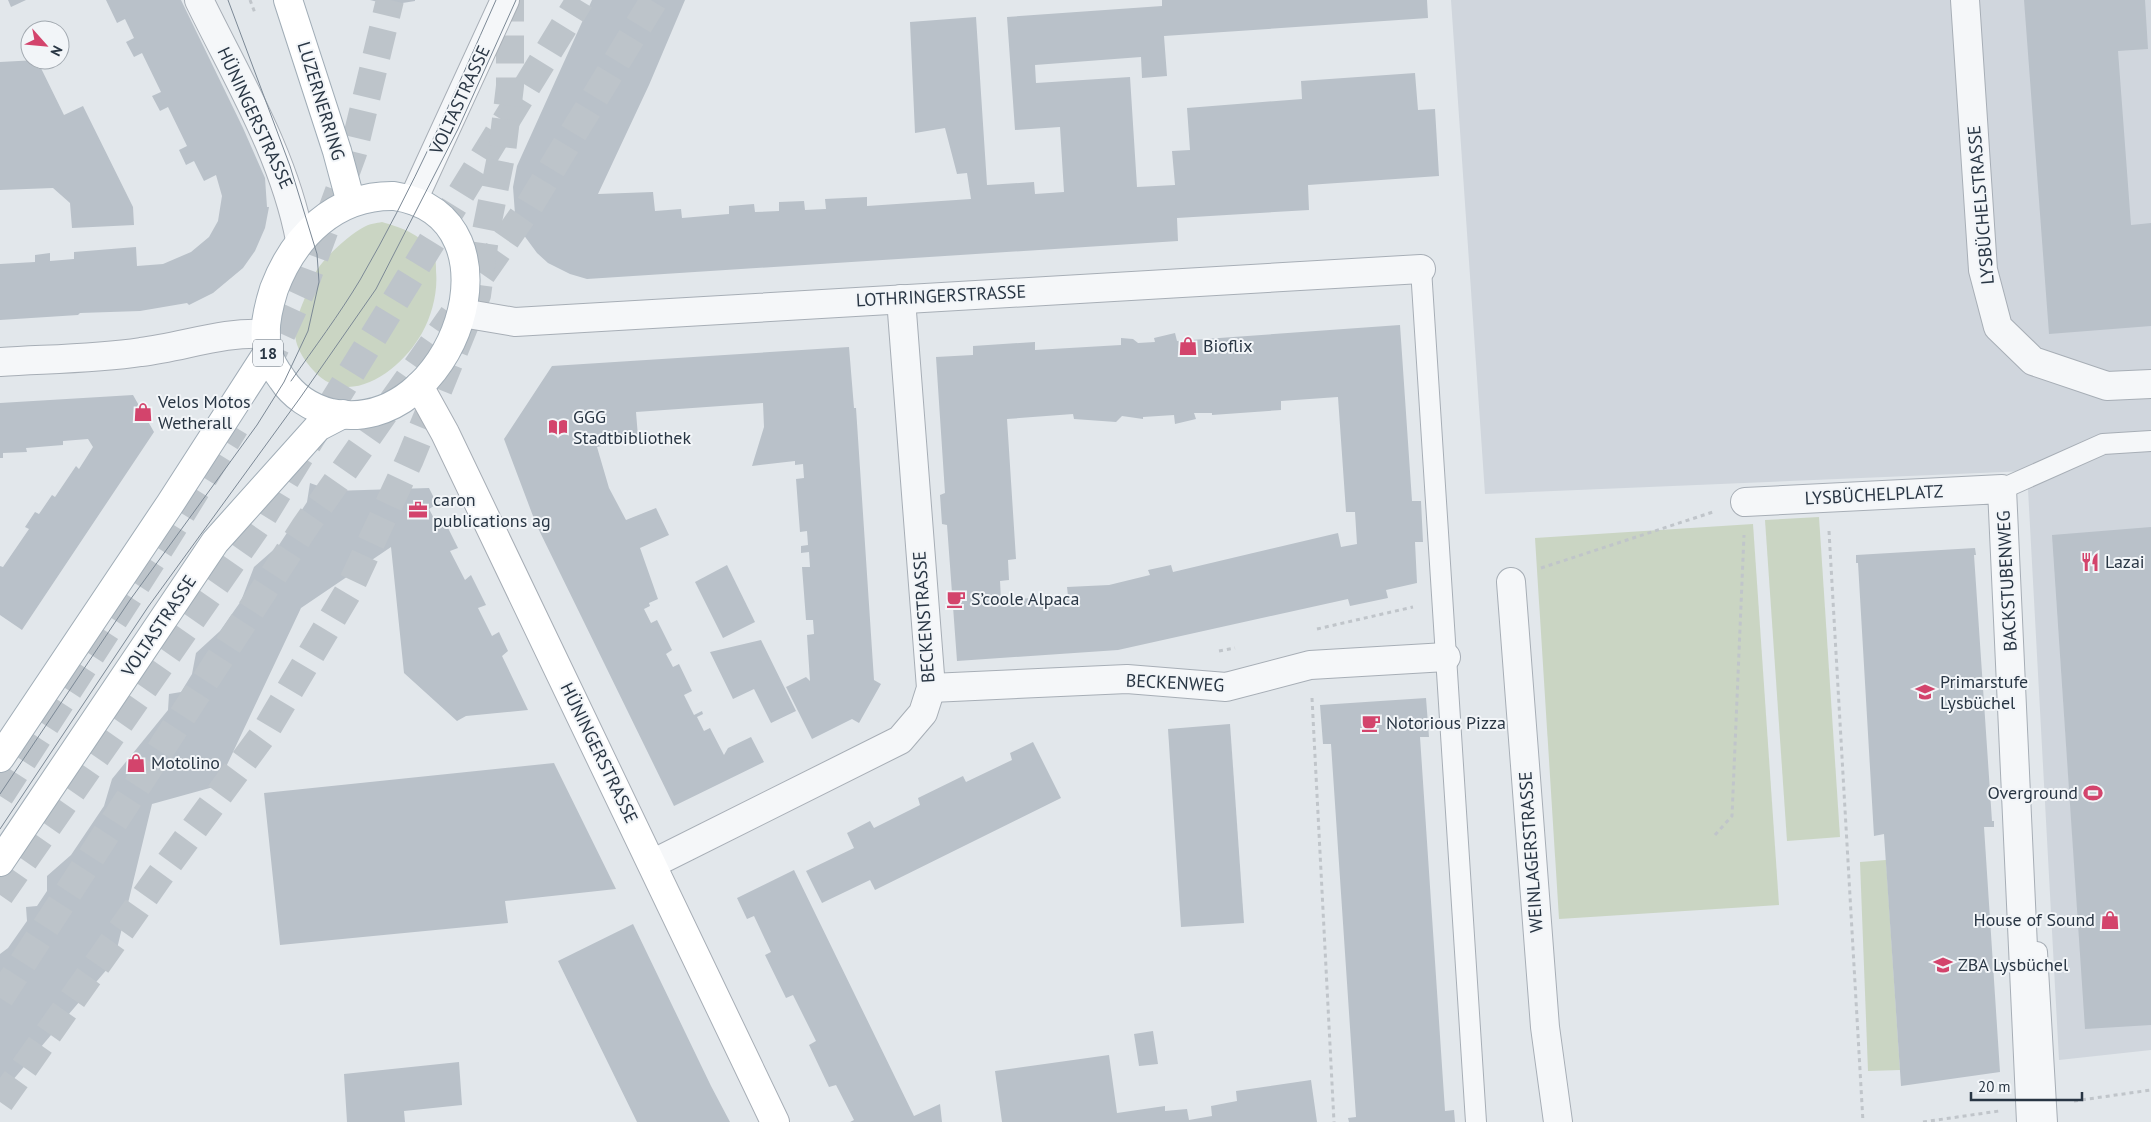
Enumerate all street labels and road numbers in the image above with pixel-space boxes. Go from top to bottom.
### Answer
street label: LUZERNERRING [293,39,350,163]
street label: VOLTASTRASSE [424,42,495,159]
street label: HÜNINGERSTRASSE [213,43,298,192]
street label: LYSBÜCHELSTRASSE [1962,125,1999,286]
street label: LOTHRINGERSTRASSE [855,280,1027,311]
road number: 18 [253,339,283,366]
street label: LYSBÜCHELPLATZ [1804,479,1944,510]
street label: BACKSTUBENWEG [1991,510,2022,652]
street label: BECKENSTRASSE [907,550,940,684]
street label: VOLTASTRASSE [116,571,201,682]
street label: BECKENWEG [1125,668,1225,697]
street label: HÜNINGERSTRASSE [555,679,643,827]
street label: WEINLAGERSTRASSE [1513,771,1548,934]

